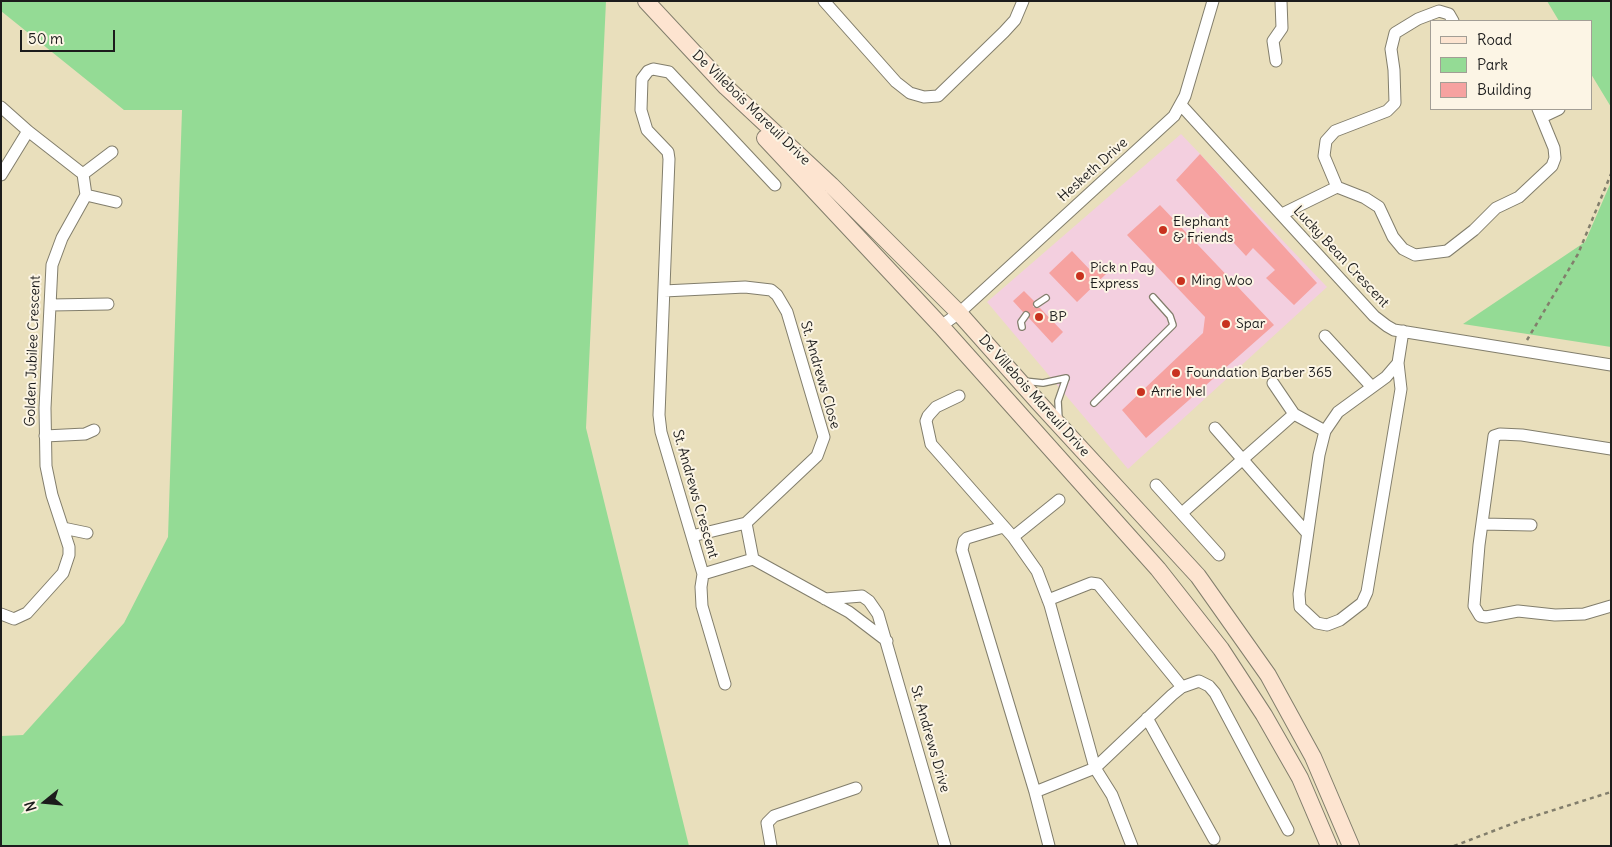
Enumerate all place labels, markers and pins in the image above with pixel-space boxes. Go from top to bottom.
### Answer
place label: Elephant & Friends [1173,214,1233,246]
marker: Elephant & Friends [1157,224,1169,236]
place label: Pick n Pay Express [1090,260,1155,292]
marker: Pick n Pay Express [1074,270,1086,282]
place label: Ming Woo [1191,273,1253,289]
marker: Ming Woo [1175,275,1187,287]
place label: BP [1049,309,1067,325]
marker: BP [1033,311,1045,323]
place label: Spar [1236,316,1265,332]
marker: Spar [1220,318,1232,330]
place label: Foundation Barber 365 [1186,365,1332,381]
marker: Foundation Barber 365 [1170,367,1182,379]
place label: Arrie Nel [1151,384,1206,400]
marker: Arrie Nel [1135,386,1147,398]

